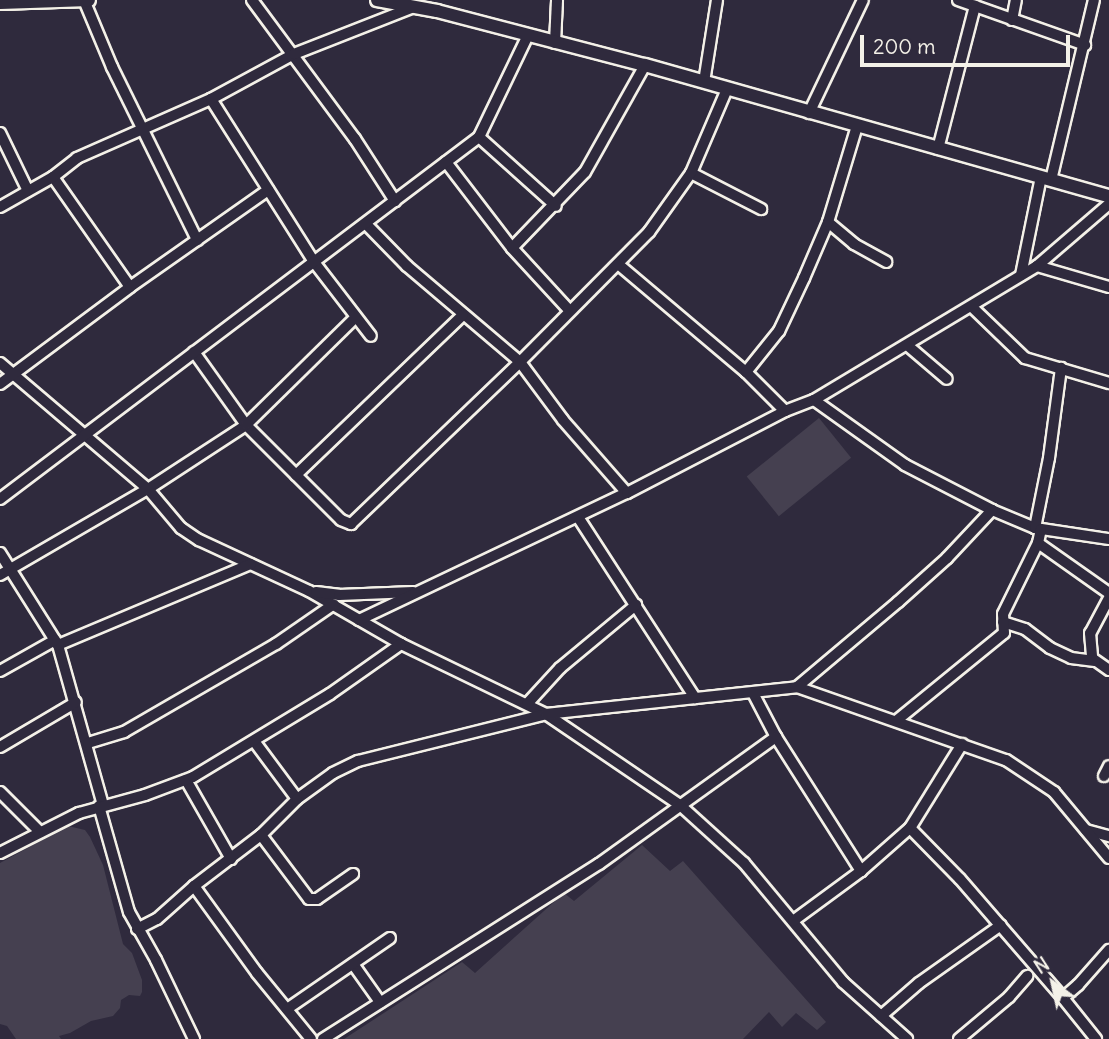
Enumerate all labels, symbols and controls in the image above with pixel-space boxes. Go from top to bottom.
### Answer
scale bar [864,21,1074,65]
text: 200 m [873,33,936,60]
north arrow [1018,948,1088,1018]
text: N [1030,952,1054,979]

